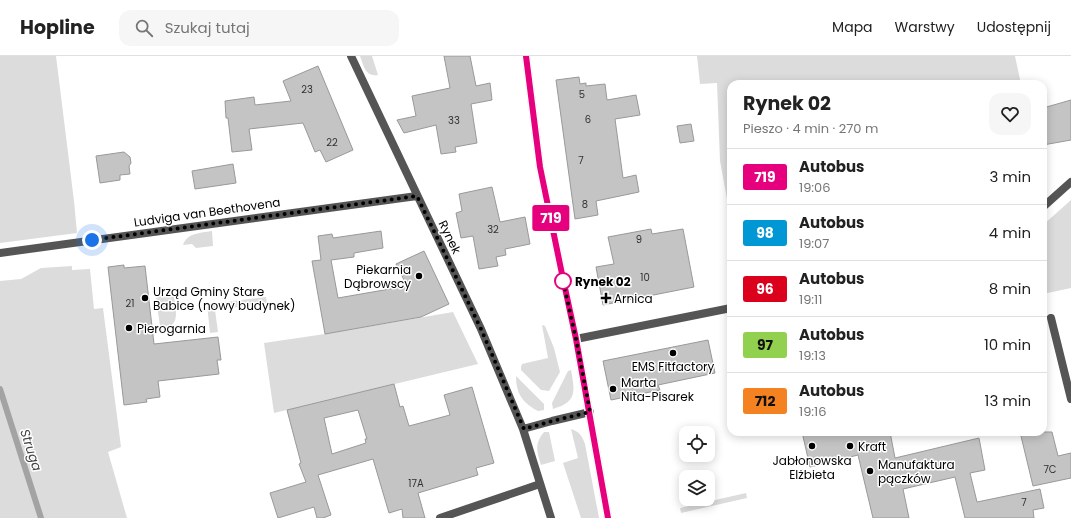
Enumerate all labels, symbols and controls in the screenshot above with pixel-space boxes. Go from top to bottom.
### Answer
search box [119,10,399,46]
text: Hopline [20,14,95,41]
icon: search [133,17,155,39]
text: Szukaj tutaj [165,17,250,38]
text: Mapa [832,17,873,37]
text: Warstwy [895,17,955,37]
text: Udostępnij [977,17,1051,37]
house number: 23 [301,82,313,97]
house number: 5 [579,87,585,102]
text: Rynek 02 [743,90,831,117]
button: heart [989,93,1031,135]
house number: 6 [585,112,591,127]
house number: 33 [448,113,460,128]
text: Pieszo · 4 min · 270 m [743,119,878,138]
house number: 22 [326,135,338,150]
house number: 7 [578,153,584,168]
text: Autobus [799,156,864,177]
text: 3 min [989,166,1031,187]
text: 719 [754,167,776,187]
text: 19:06 [799,178,831,197]
street label: Ludviga van Beethovena [133,193,281,231]
house number: 8 [582,197,588,212]
line badge: 719 [528,205,574,231]
text: 719 [540,208,562,228]
text: Autobus [799,212,864,233]
street label: Rynek [435,217,466,257]
house number: 32 [487,222,499,237]
text: 4 min [989,222,1031,243]
text: 98 [756,223,774,243]
your location [82,230,102,250]
house number: 9 [636,232,642,247]
text: 19:07 [799,234,829,253]
place label: Piekarnia Dąbrowscy [344,261,411,292]
text: Autobus [799,268,864,289]
house number: 10 [640,270,650,285]
marker: Piekarnia Dąbrowscy [414,271,424,281]
marker: Rynek 02 [554,272,572,290]
place label: Rynek 02 [575,273,631,290]
text: 8 min [989,278,1031,299]
text: 96 [756,279,774,299]
place label: Urząd Gminy Stare Babice (nowy budynek) [153,283,295,314]
place label: Arnica [614,290,653,307]
text: 19:11 [799,290,822,309]
marker: Urząd Gminy Stare Babice (nowy budynek) [140,293,150,303]
marker: Arnica [601,293,611,303]
house number: 21 [126,296,134,311]
place label: Pierogarnia [137,320,206,337]
marker: Pierogarnia [124,323,134,333]
text: Autobus [799,324,864,345]
text: 10 min [984,334,1031,355]
text: 97 [757,335,773,355]
text: 19:13 [799,346,826,365]
marker: EMS Fitfactory [668,348,678,358]
place label: EMS Fitfactory [632,358,715,375]
place label: Marta Nita-Pisarek [621,374,695,405]
text: Autobus [799,380,864,401]
marker: Marta Nita-Pisarek [608,384,618,394]
text: 13 min [985,390,1031,411]
text: 712 [755,391,775,411]
text: 19:16 [799,402,827,421]
map controls [679,426,715,506]
button: locate [679,426,715,462]
water label: Struga [15,427,47,474]
place label: Kraft [858,438,886,455]
marker: Jabłonowska Elżbieta [807,441,817,451]
marker: Kraft [845,441,855,451]
place label: Jabłonowska Elżbieta [772,452,852,483]
place label: Manufaktura pączków [878,456,955,487]
house number: 7C [1043,462,1057,477]
marker: Manufaktura pączków [865,466,875,476]
button: layers [679,470,715,506]
house number: 17A [408,476,424,491]
house number: 7 [1021,495,1027,510]

